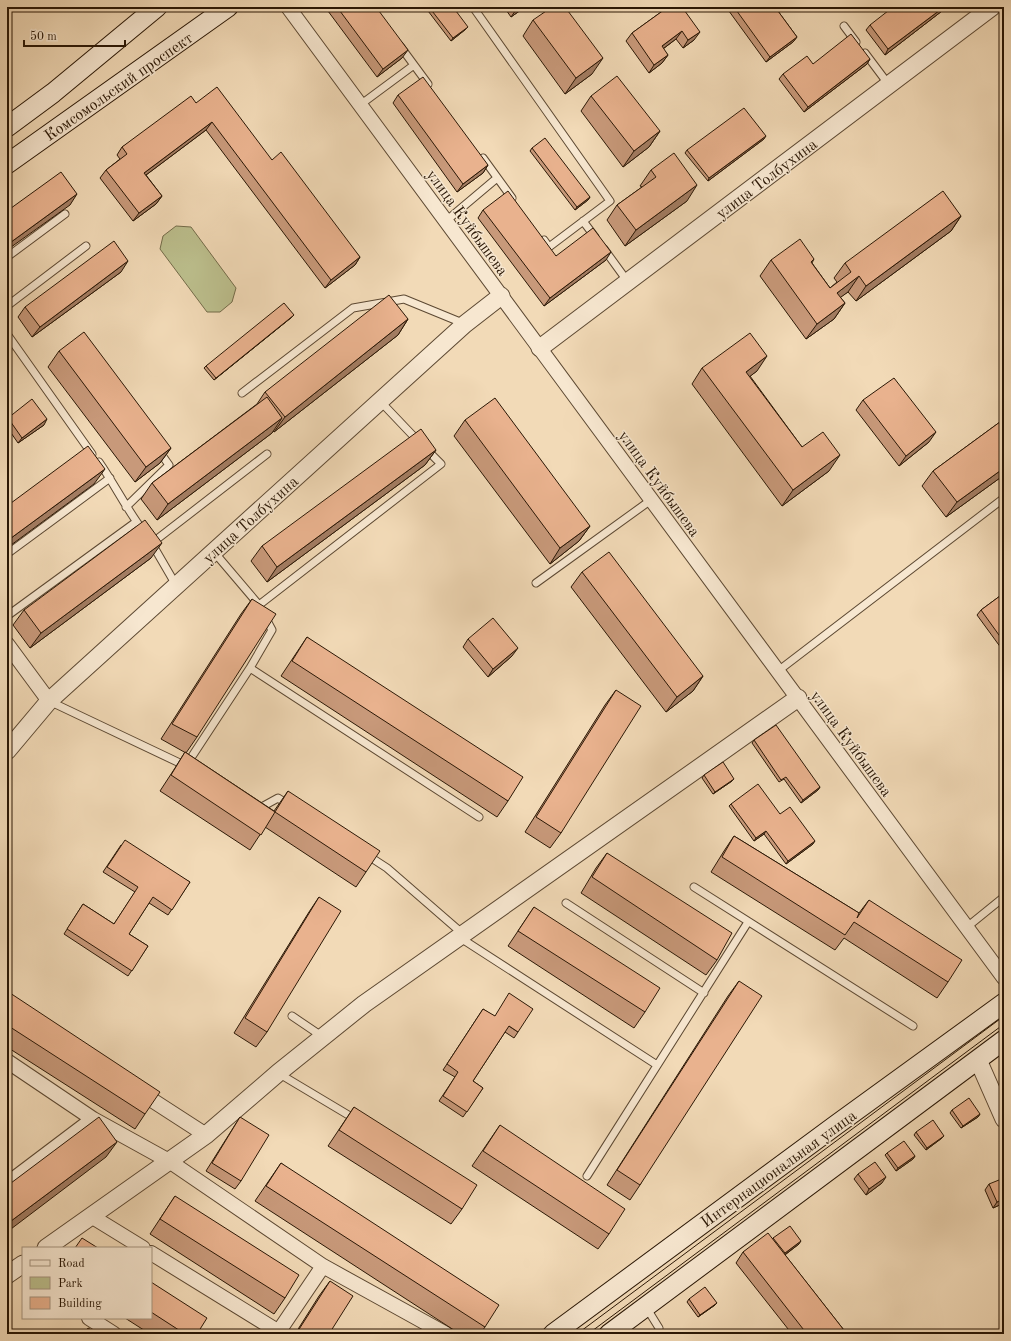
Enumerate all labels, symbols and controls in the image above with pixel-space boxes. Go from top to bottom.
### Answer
scale bar [24,22,125,48]
text: 50 m [30,30,57,43]
street label: Комсомольский проспект [42,30,196,145]
street label: улица Толбухина [714,137,821,223]
street label: улица Куйбышева [423,167,510,279]
street label: улица Куйбышева [615,428,702,540]
street label: улица Толбухина [201,474,302,567]
street label: улица Куйбышева [807,688,894,800]
street label: Интернациональная улица [698,1108,860,1231]
legend [22,1247,152,1319]
text: Road [58,1258,85,1270]
text: Park [58,1278,83,1290]
text: Building [58,1298,102,1310]

